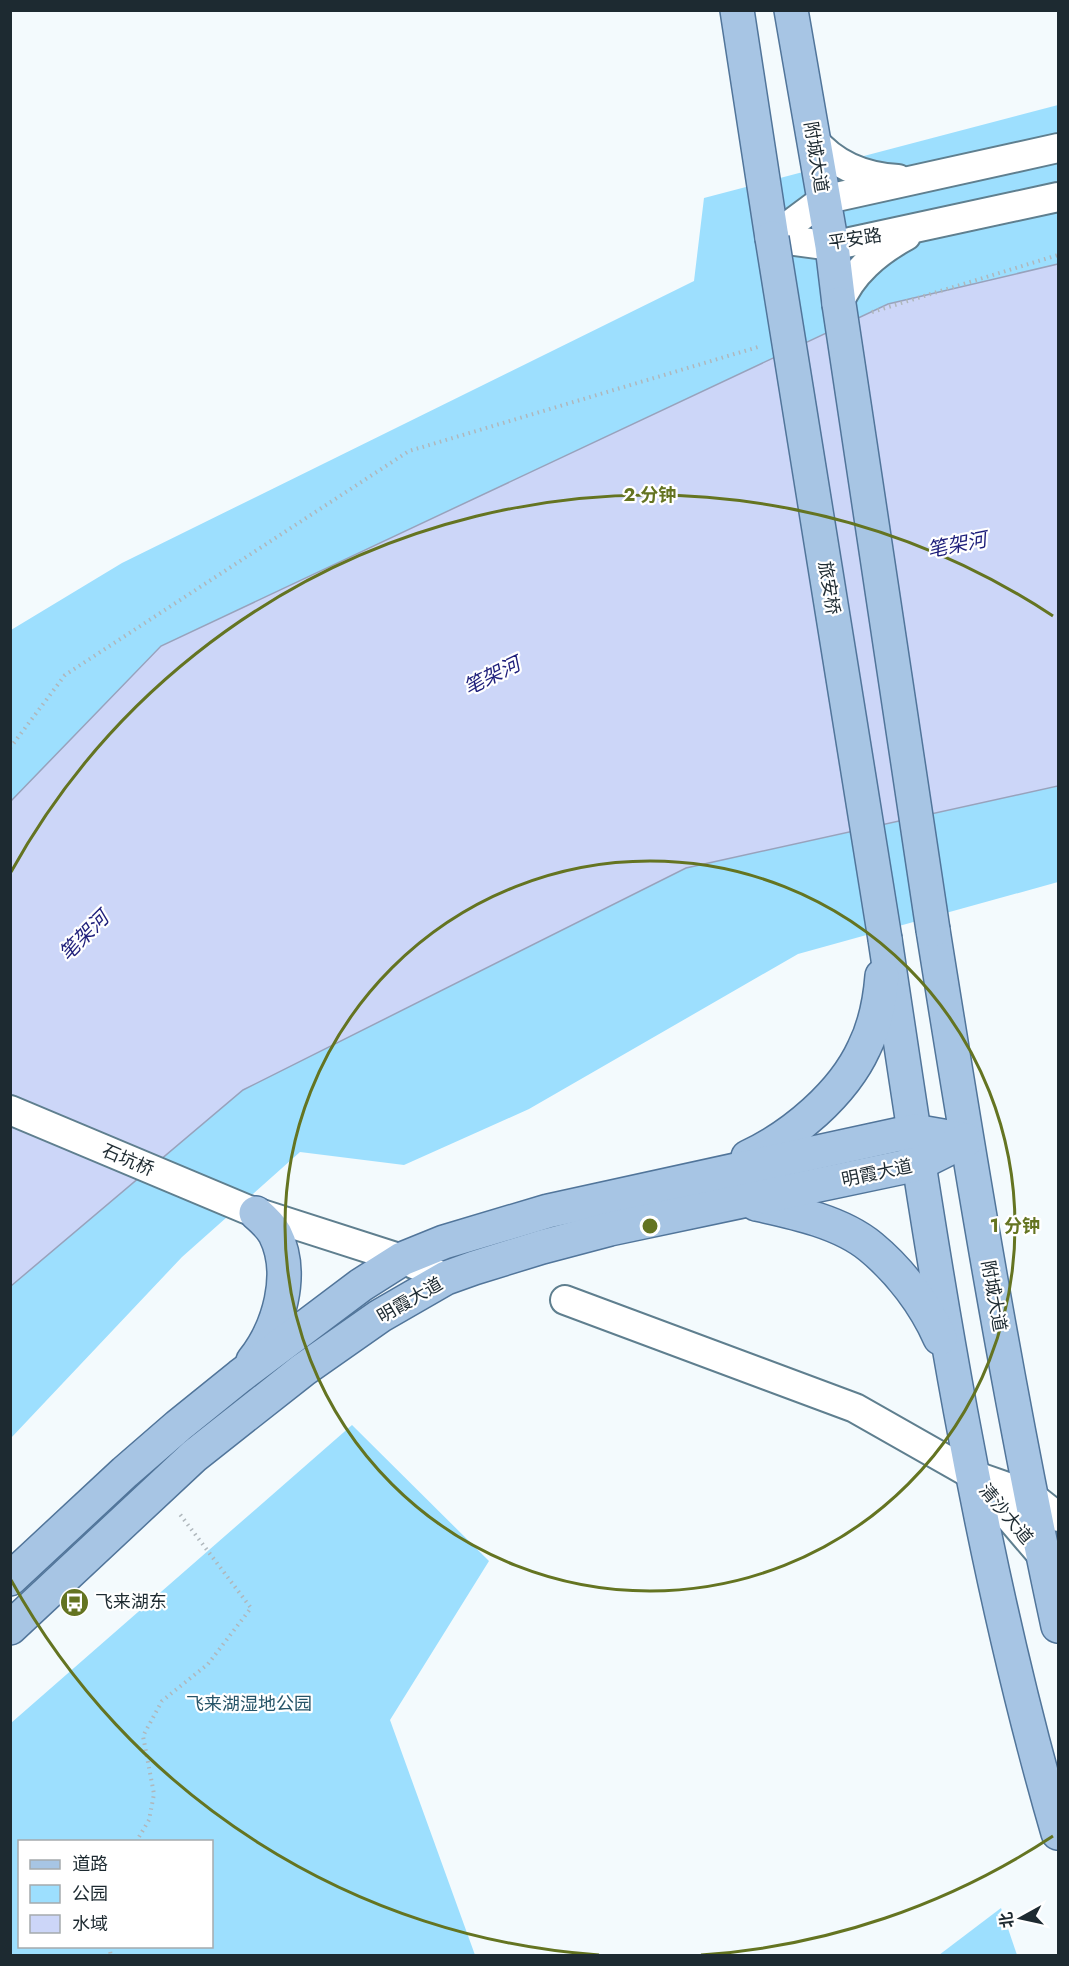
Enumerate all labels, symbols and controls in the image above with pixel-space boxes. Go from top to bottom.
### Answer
street label: 附城大道 [798,119,834,195]
street label: 平安路 [826,222,884,256]
text: 2 分钟 [623,482,677,508]
water label: 笔架河 [925,524,993,565]
street label: 旅安桥 [812,559,846,617]
water label: 笔架河 [459,648,529,702]
water label: 笔架河 [53,902,118,967]
street label: 石坑桥 [98,1137,158,1183]
street label: 明霞大道 [839,1153,915,1193]
text: 1 分钟 [990,1213,1040,1239]
centre of rings [640,1216,660,1236]
street label: 附城大道 [975,1258,1013,1334]
street label: 明霞大道 [372,1271,448,1329]
street label: 清沙大道 [973,1478,1039,1550]
bus stop icon: 飞来湖东 [58,1586,90,1618]
place label: 飞来湖东 [95,1589,167,1615]
park label: 飞来湖湿地公园 [186,1691,312,1717]
legend [18,1840,213,1948]
text: 道路 [72,1851,108,1877]
text: 公园 [72,1881,108,1907]
north arrow [991,1888,1051,1948]
text: 北 [994,1910,1019,1930]
text: 水域 [72,1911,108,1937]

